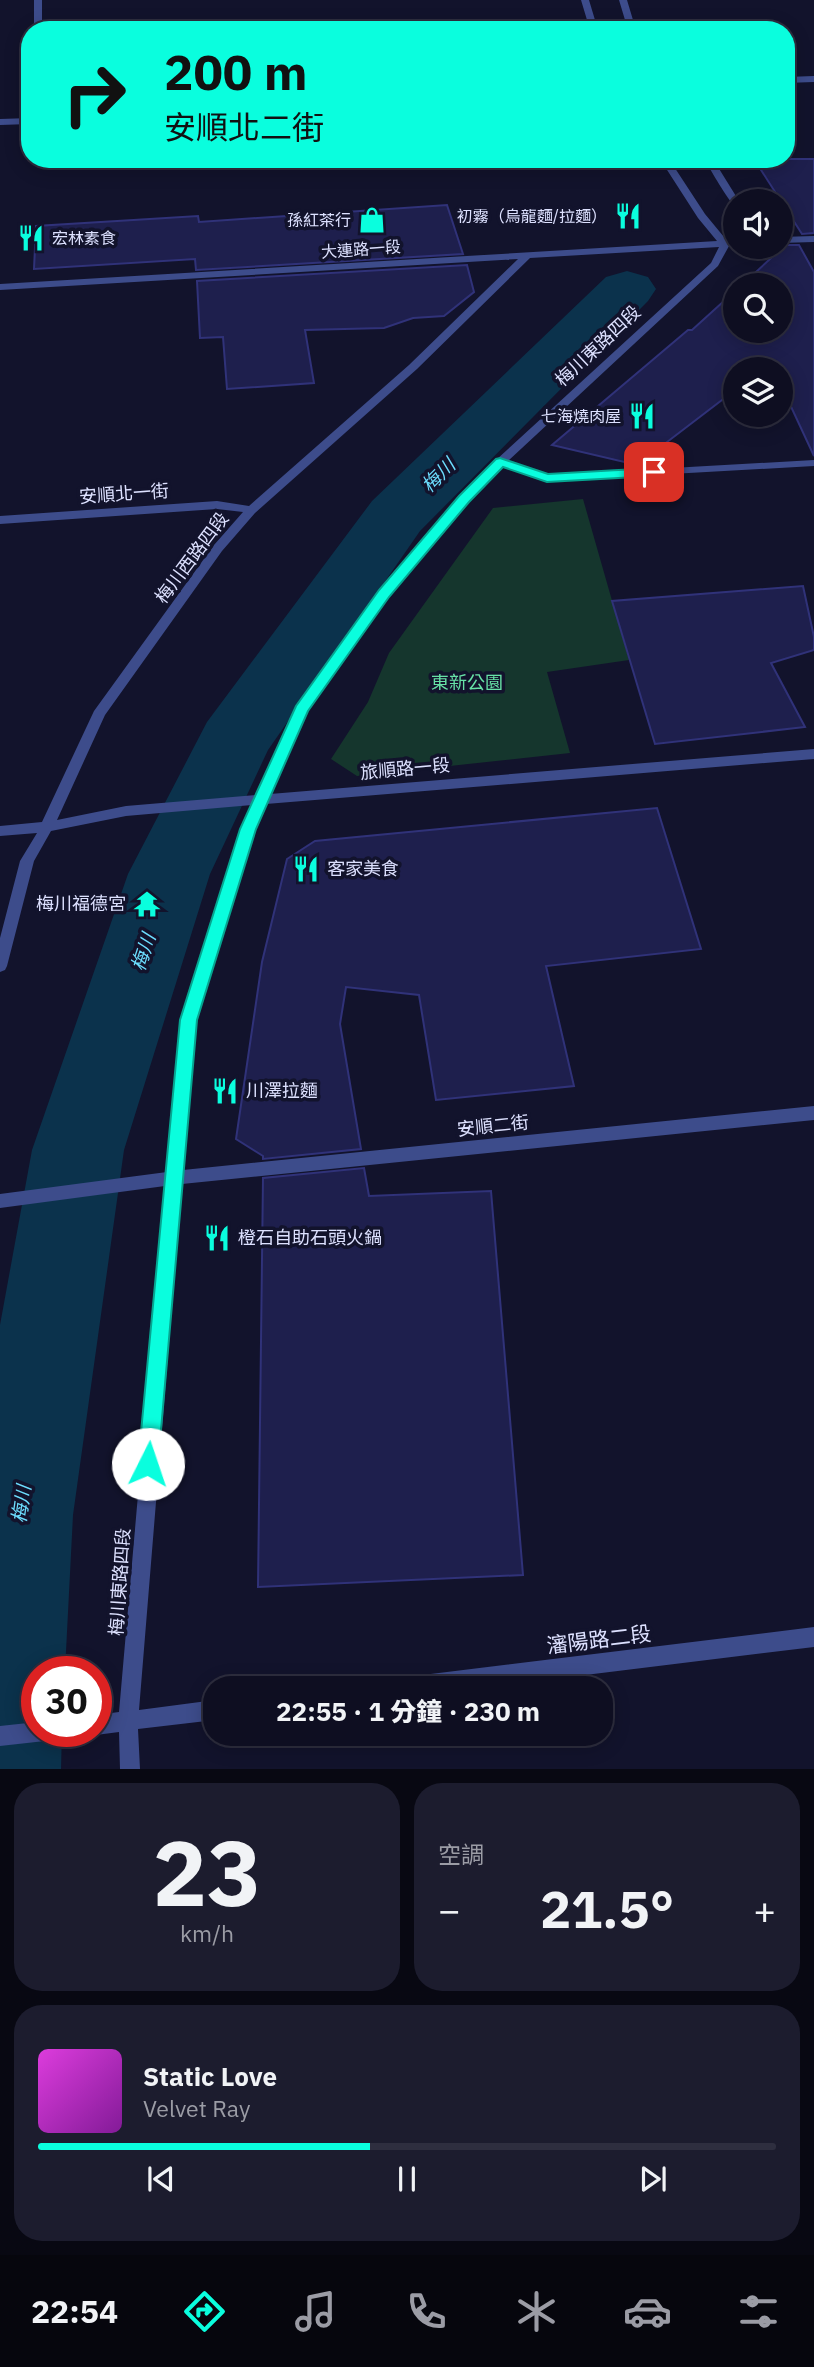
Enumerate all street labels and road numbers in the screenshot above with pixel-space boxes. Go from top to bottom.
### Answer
street label: 大連路一段 [320,236,402,262]
street label: 梅川東路四段 [550,300,645,391]
street label: 安順北一街 [78,479,170,508]
street label: 梅川西路四段 [150,508,233,608]
street label: 旅順路一段 [359,753,451,784]
street label: 安順二街 [456,1110,530,1141]
street label: 梅川東路四段 [104,1527,135,1637]
street label: 瀋陽路二段 [545,1619,653,1659]

